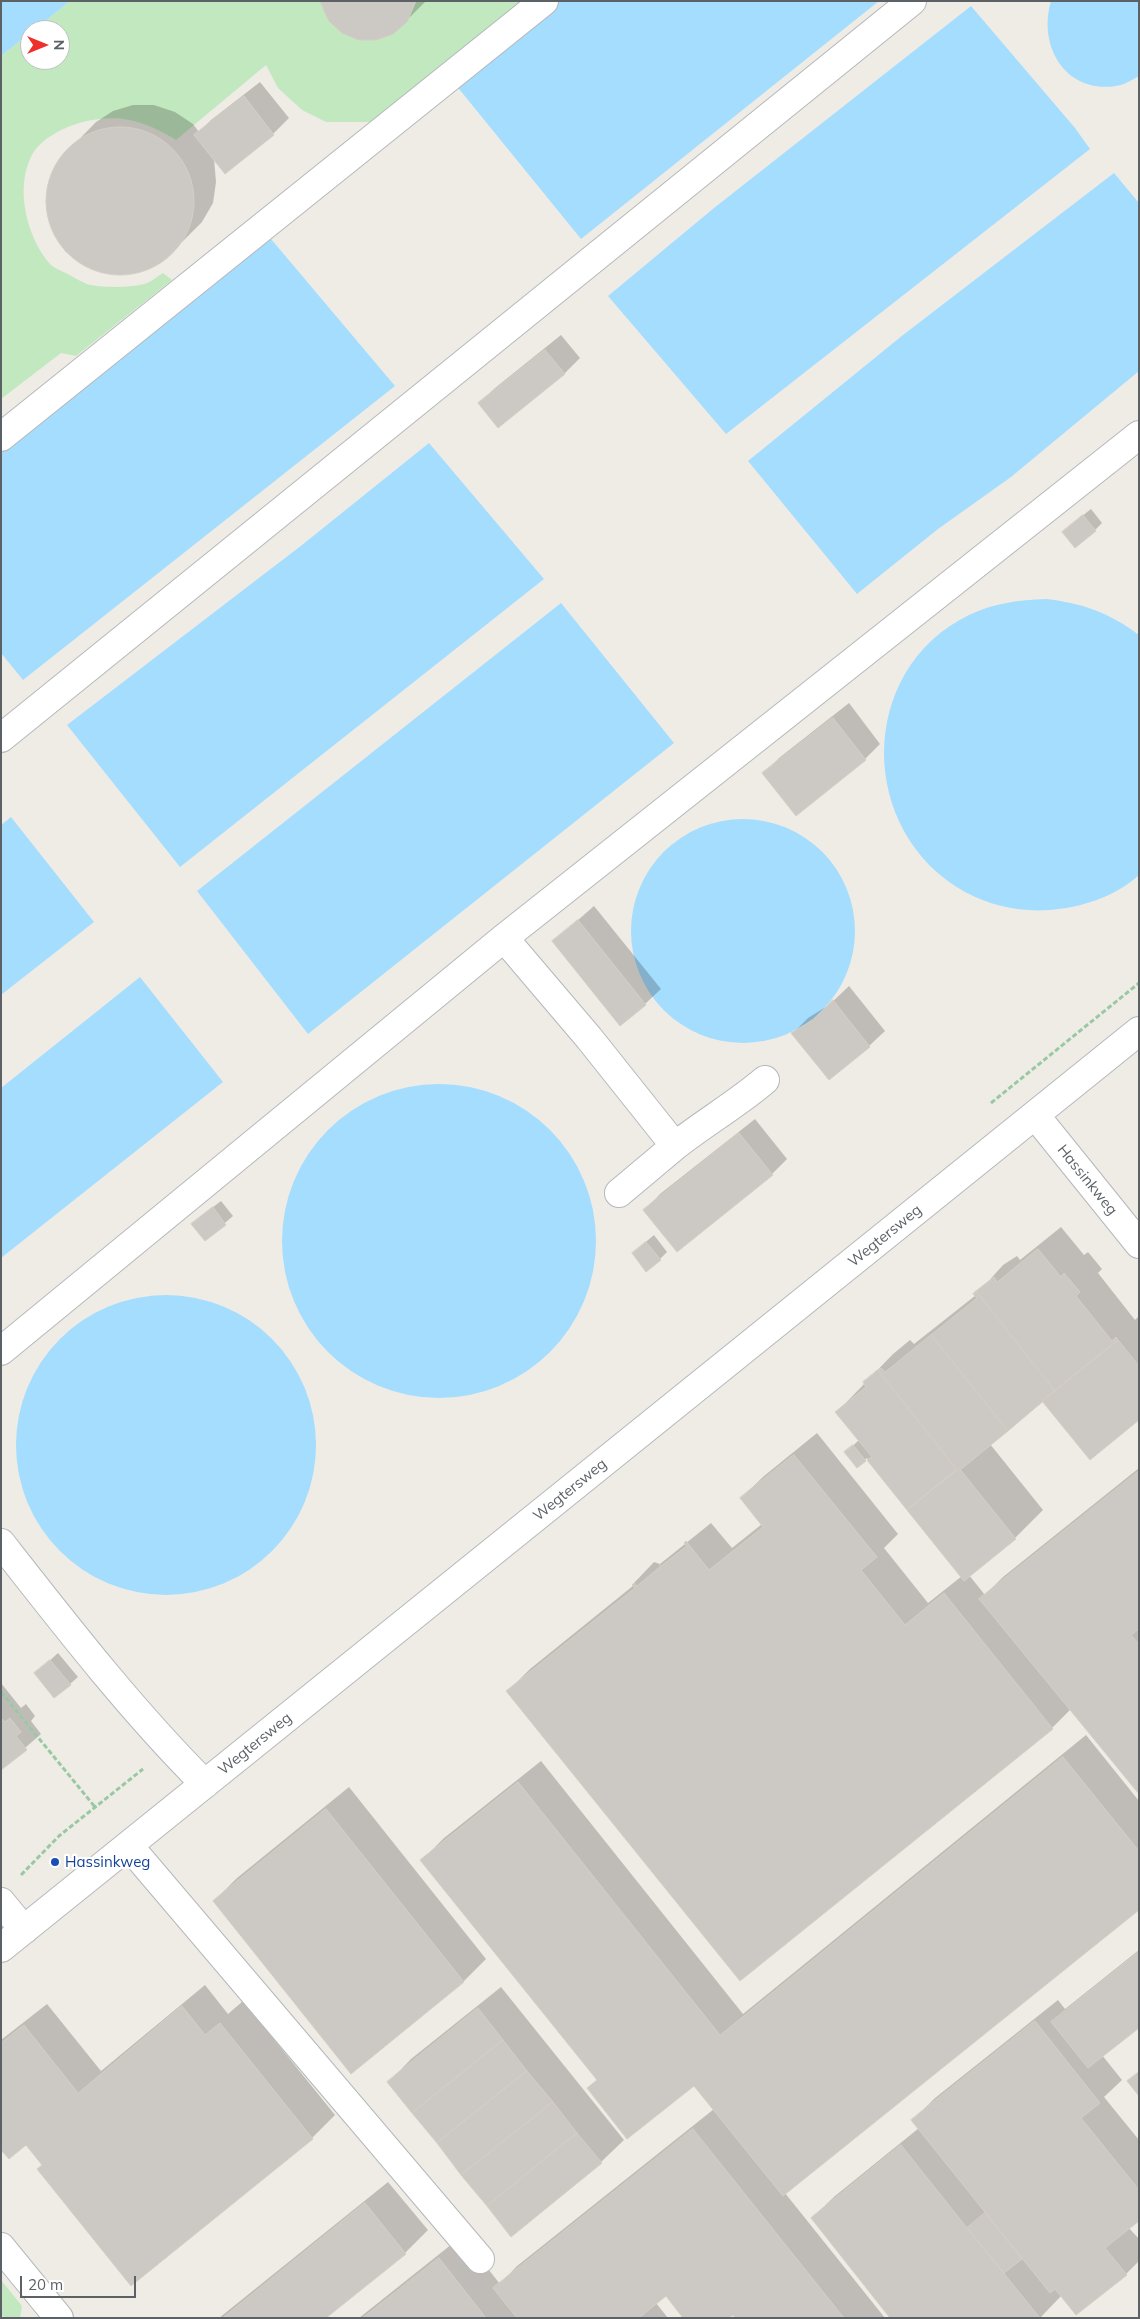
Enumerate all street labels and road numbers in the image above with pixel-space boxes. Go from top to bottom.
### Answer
street label: Hassinkweg [1053,1141,1121,1219]
street label: Wegtersweg [845,1201,925,1271]
street label: Wegtersweg [530,1455,610,1525]
street label: Wegtersweg [215,1709,295,1779]

